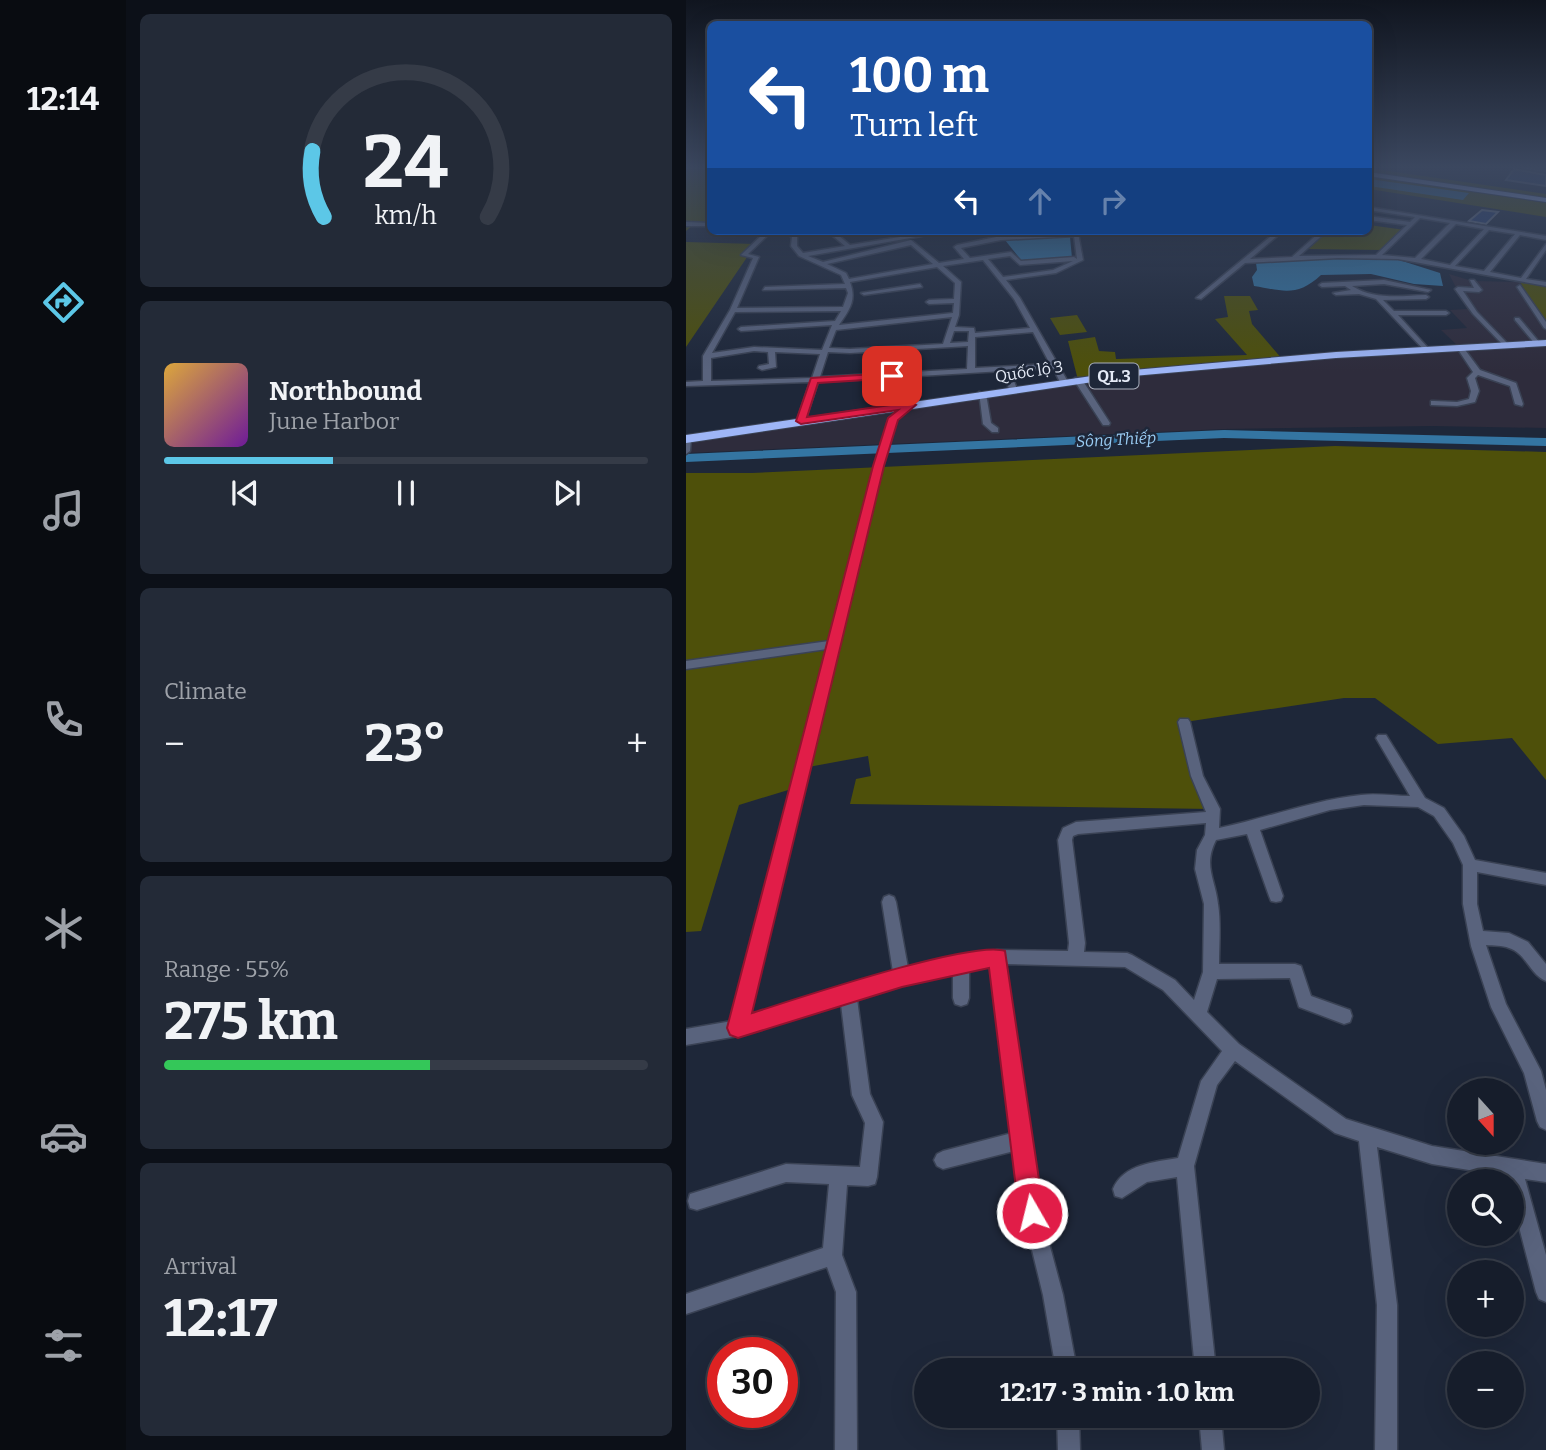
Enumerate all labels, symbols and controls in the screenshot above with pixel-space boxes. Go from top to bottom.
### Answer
text: 100 m [850,46,989,105]
icon: left [735,49,826,140]
text: 12:14 [27,80,99,118]
text: Turn left [850,106,978,144]
text: 24 [363,119,449,206]
icon: left [948,182,986,220]
icon: ahead [1021,182,1059,220]
icon: right [1094,182,1132,220]
text: km/h [375,200,437,230]
icon: directions [39,278,88,327]
pin [862,346,922,406]
street label: Quốc lộ 3 [994,356,1064,386]
icon: arrive [873,357,911,395]
road number: QL.3 [1090,364,1138,388]
text: Northbound [269,376,422,407]
text: June Harbor [269,407,399,435]
water label: Sông Thiếp [1075,427,1157,451]
icon: previous [226,474,264,512]
icon: pause [387,474,425,512]
icon: next [548,474,586,512]
icon: music [39,486,88,535]
text: Climate [164,677,247,705]
icon: phone [39,695,88,744]
text: 23° [365,712,447,775]
text: − [164,721,185,767]
text: + [626,721,648,767]
icon: climate [39,904,88,953]
text: Range · 55% [164,955,289,983]
text: 275 km [164,990,338,1053]
north arrow [1447,1078,1524,1155]
map controls [1447,1078,1524,1428]
icon: car [39,1112,88,1161]
button: search [1447,1169,1524,1246]
position arrow [995,1176,1069,1250]
text: Arrival [164,1252,237,1280]
button: + [1447,1260,1524,1337]
text: 12:17 [164,1287,278,1350]
icon: filters [39,1321,88,1370]
speed limit sign: 30 [707,1337,798,1428]
button: − [1447,1351,1524,1428]
text: 12:17 · 3 min · 1.0 km [1000,1377,1234,1408]

